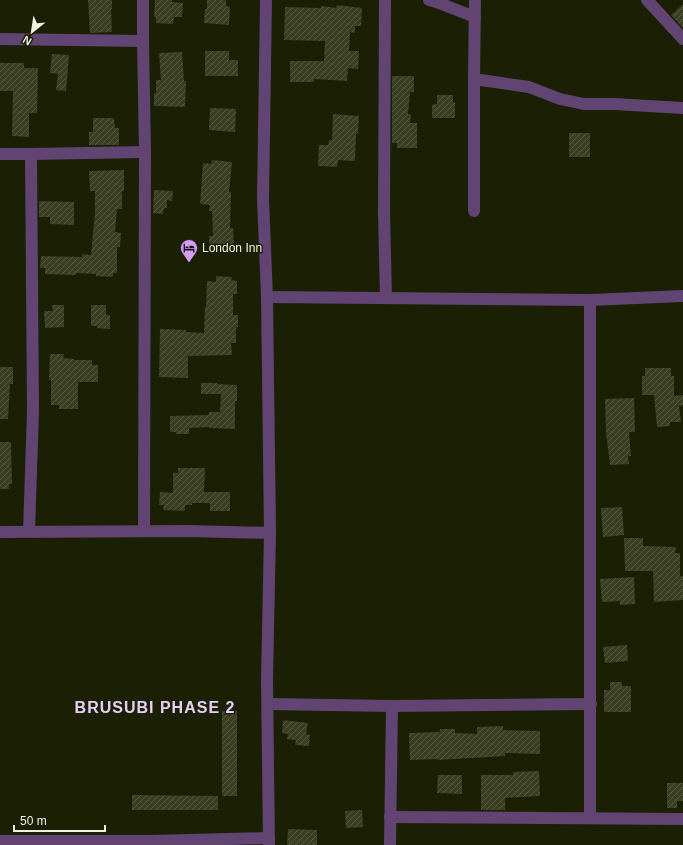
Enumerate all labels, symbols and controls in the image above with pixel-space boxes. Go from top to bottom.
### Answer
north arrow [12,12,52,52]
text: N [21,33,33,48]
hotel icon: London Inn [179,238,199,263]
place label: London Inn [202,241,262,255]
district label: BRUSUBI PHASE 2 [75,699,235,716]
scale bar [14,807,105,833]
text: 50 m [20,814,47,828]

